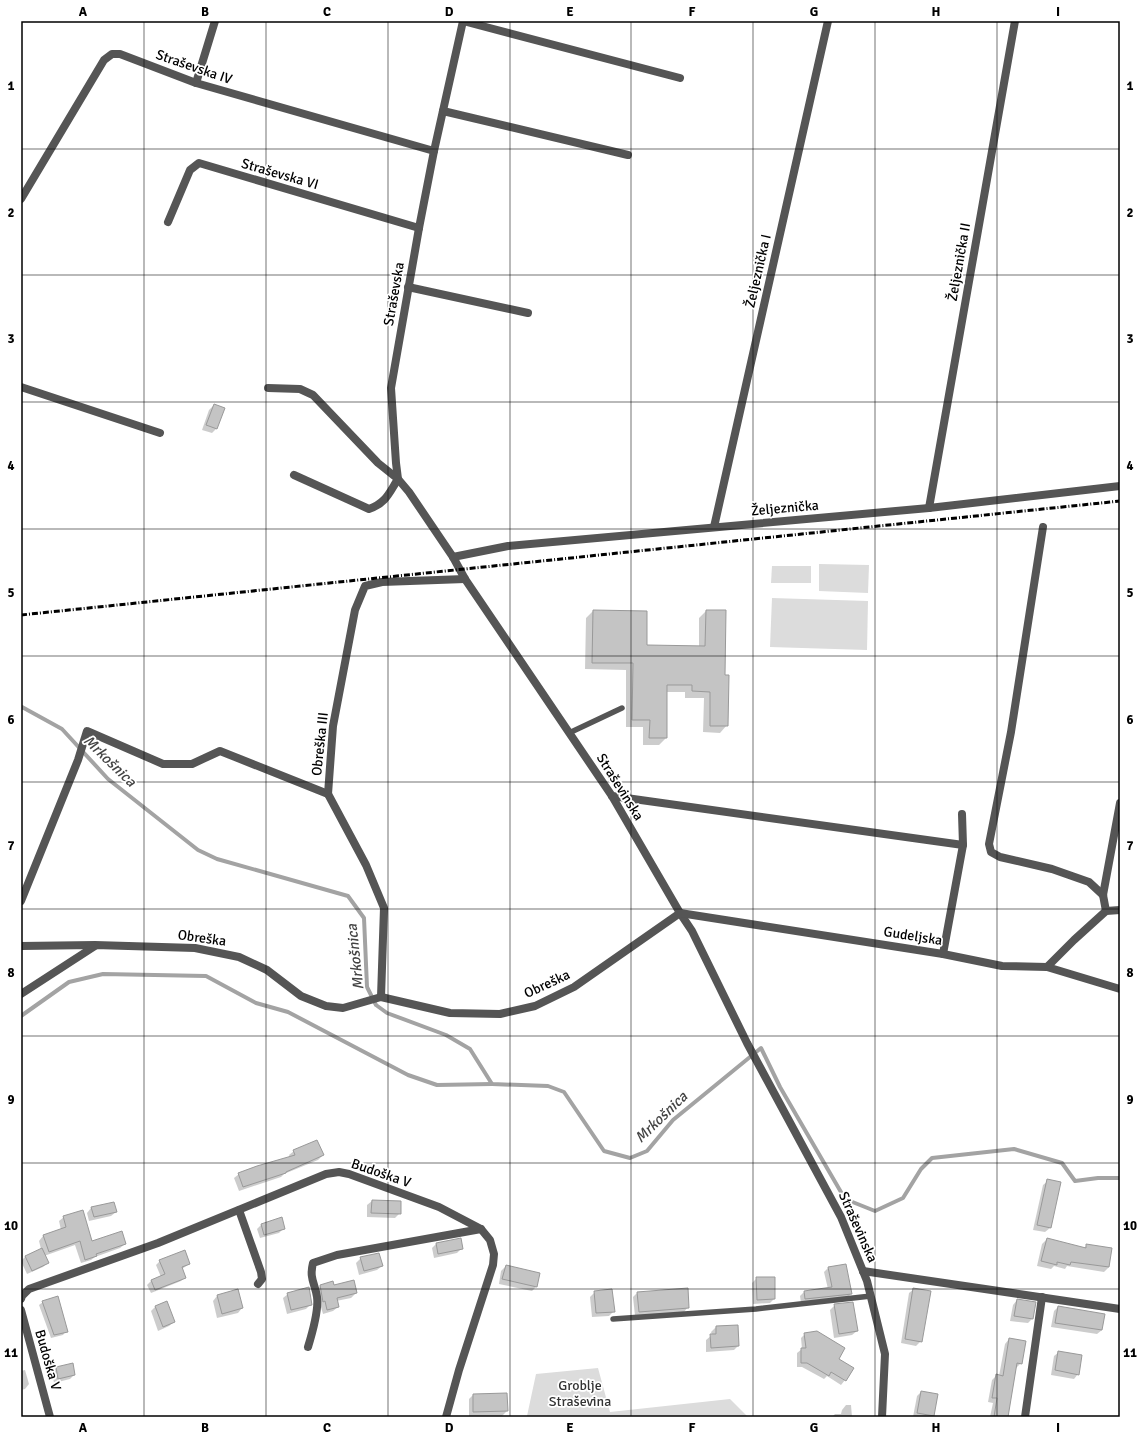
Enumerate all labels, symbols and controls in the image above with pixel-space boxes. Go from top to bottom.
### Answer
text: A [79,4,88,20]
text: B [201,4,209,20]
text: C [323,4,331,20]
text: D [445,4,454,20]
text: E [566,4,574,20]
text: F [689,4,696,20]
text: G [810,4,818,20]
text: H [932,4,940,20]
text: I [1056,4,1060,20]
street label: Straševska IV [154,46,234,88]
text: 1 [7,78,15,94]
text: 1 [1126,78,1134,94]
street label: Straševska VI [239,155,321,193]
text: 2 [7,205,15,221]
text: 2 [1126,205,1134,221]
street label: Željeznička II [944,222,974,302]
street label: Željeznička I [741,233,775,309]
street label: Straševska [380,261,408,327]
text: 3 [7,331,15,347]
text: 3 [1126,331,1134,347]
text: 4 [7,458,15,474]
text: 4 [1126,458,1134,474]
street label: Željeznička [750,497,820,519]
text: 5 [7,585,15,601]
text: 5 [1126,585,1134,601]
street label: Obreška III [308,711,332,777]
text: 6 [7,712,15,728]
text: 6 [1126,712,1134,728]
water label: Mrkošnica [80,732,140,791]
street label: Straševinska [593,750,647,824]
text: 7 [7,838,15,854]
text: 7 [1126,838,1134,854]
water label: Mrkošnica [343,923,367,991]
street label: Gudeljska [882,923,944,949]
street label: Obreška [177,926,227,950]
text: 8 [7,965,15,981]
text: 8 [1126,965,1134,981]
street label: Obreška [521,966,573,1002]
water label: Mrkošnica [631,1087,691,1146]
text: 9 [7,1092,15,1108]
text: 9 [1126,1092,1134,1108]
street label: Budoška V [349,1155,413,1191]
street label: Straševinska [835,1189,881,1265]
text: 10 [4,1218,18,1234]
text: 10 [1123,1218,1137,1234]
street label: Budoška V [31,1328,65,1392]
text: 11 [4,1345,18,1361]
text: 11 [1123,1345,1137,1361]
park label: Groblje Straševina [549,1377,611,1410]
text: A [79,1420,88,1436]
text: B [201,1420,209,1436]
text: C [323,1420,331,1436]
text: D [445,1420,454,1436]
text: E [566,1420,574,1436]
text: F [689,1420,696,1436]
text: G [810,1420,818,1436]
text: H [932,1420,940,1436]
text: I [1056,1420,1060,1436]

